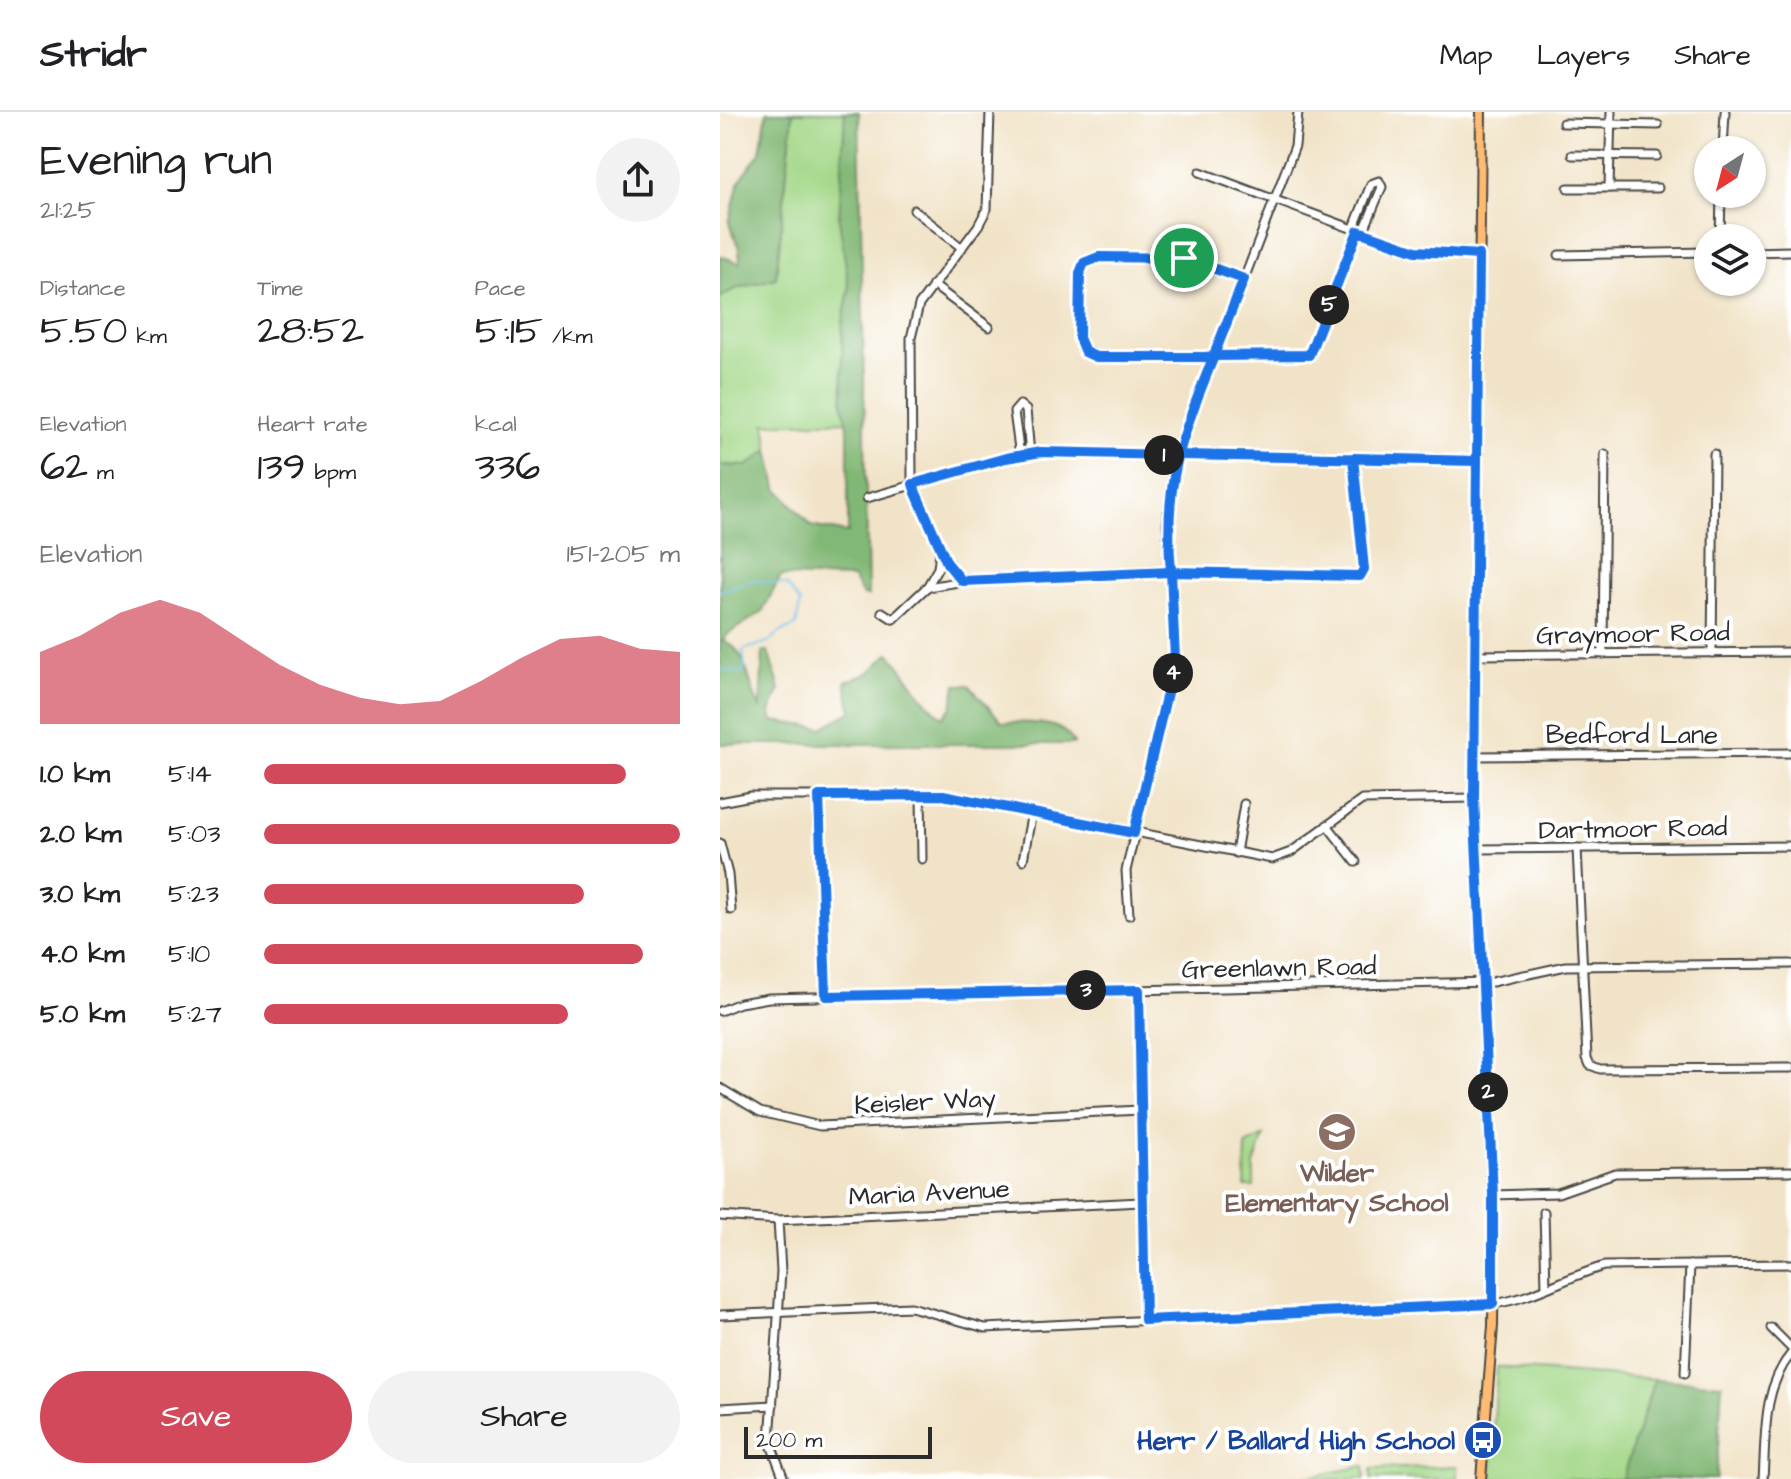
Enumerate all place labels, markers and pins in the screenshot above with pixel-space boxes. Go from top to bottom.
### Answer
pin [1150,224,1218,292]
pin: 5 [1309,285,1349,325]
pin: 1 [1144,435,1184,475]
pin: 4 [1153,653,1193,693]
pin: 3 [1066,970,1106,1010]
pin: 2 [1468,1072,1508,1112]
school or university icon: Wilder Elementary School [1316,1111,1358,1153]
place label: Wilder Elementary School [1226,1155,1448,1224]
bus stop icon: Herr / Ballard High School [1462,1419,1504,1461]
place label: Herr / Ballard High School [1137,1423,1455,1462]

